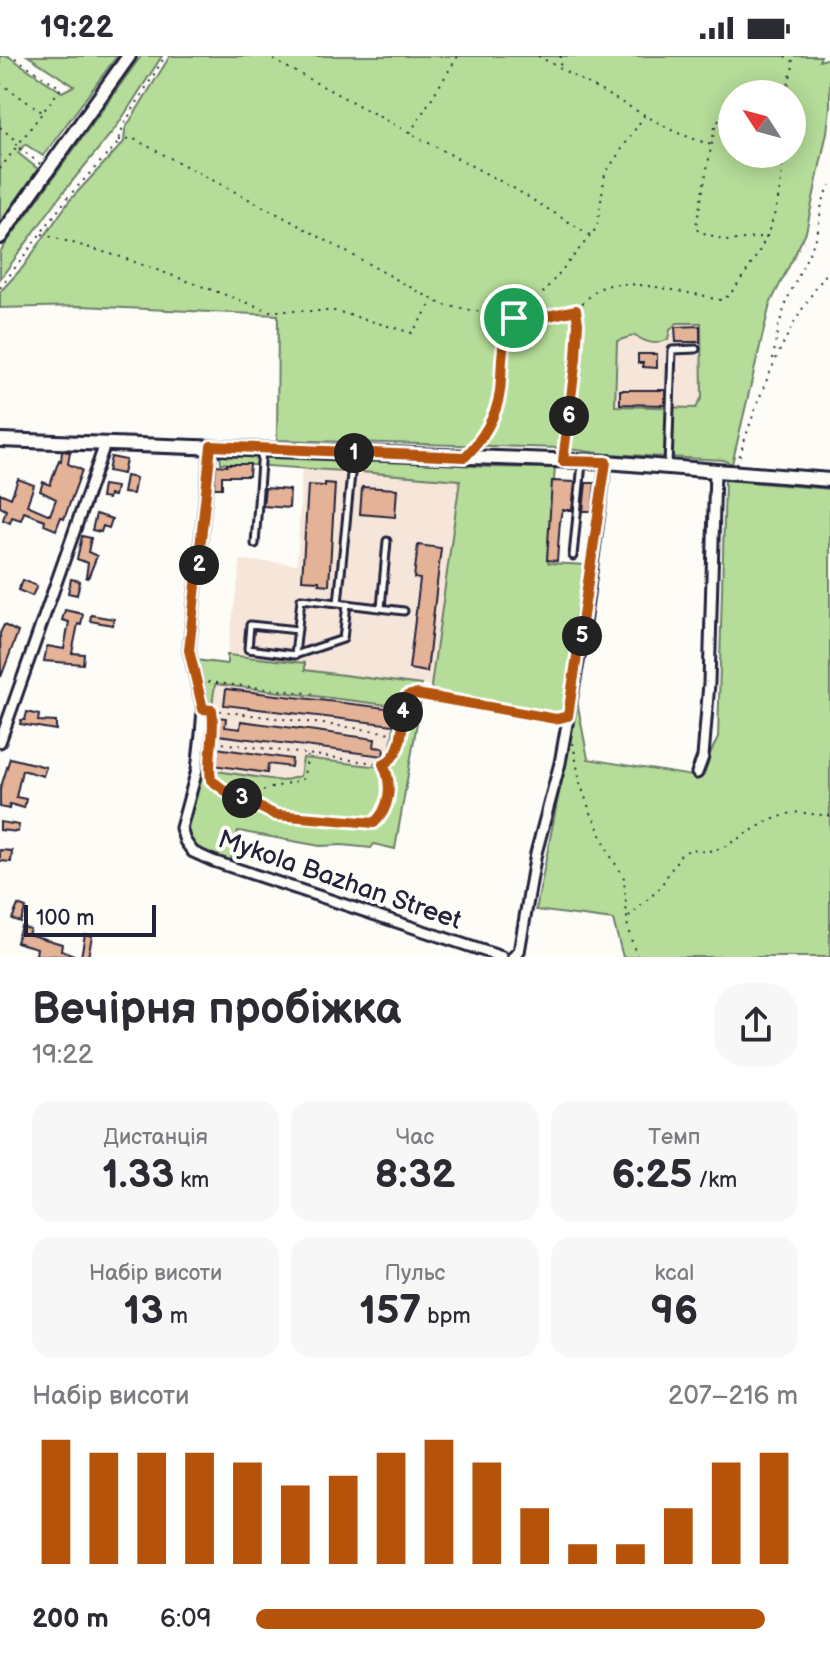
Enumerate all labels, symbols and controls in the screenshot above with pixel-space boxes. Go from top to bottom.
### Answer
text: 19:22 [40,10,113,46]
north arrow [718,80,806,168]
map controls [718,80,806,168]
pin [480,284,548,352]
icon: arrive [492,296,536,340]
pin: 6 [549,396,589,436]
text: 6 [562,402,576,429]
pin: 1 [334,433,374,473]
text: 1 [349,439,359,466]
pin: 2 [179,545,219,585]
text: 2 [192,551,206,578]
pin: 5 [562,616,602,656]
text: 5 [576,622,588,649]
pin: 4 [383,692,423,732]
text: 4 [397,698,409,725]
pin: 3 [222,778,262,818]
text: 3 [236,784,248,811]
street label: Mykola Bazhan Street [214,824,465,937]
scale bar [24,901,156,937]
text: 100 m [36,905,95,932]
text: Вечірня пробіжка [32,983,401,1036]
button: share [714,983,798,1067]
text: 19:22 [32,1040,93,1071]
text: Дистанція [103,1124,208,1151]
text: Час [396,1124,434,1151]
text: Темп [648,1124,700,1151]
text: 1.33 [102,1151,174,1199]
text: 8:32 [375,1151,455,1199]
text: 6:25 [611,1151,692,1199]
text: km [174,1167,209,1194]
text: /km [692,1167,737,1194]
text: Набір висоти [89,1260,222,1287]
text: Пульс [385,1260,445,1287]
text: kcal [655,1260,694,1287]
text: 13 [123,1287,164,1335]
text: 157 [359,1287,421,1335]
text: 96 [650,1287,698,1335]
text: m [164,1303,188,1330]
text: bpm [421,1303,471,1330]
text: Набір висоти [32,1381,190,1412]
text: 207–216 m [668,1381,798,1412]
text: 200 m [32,1604,109,1635]
text: 6:09 [160,1604,211,1635]

